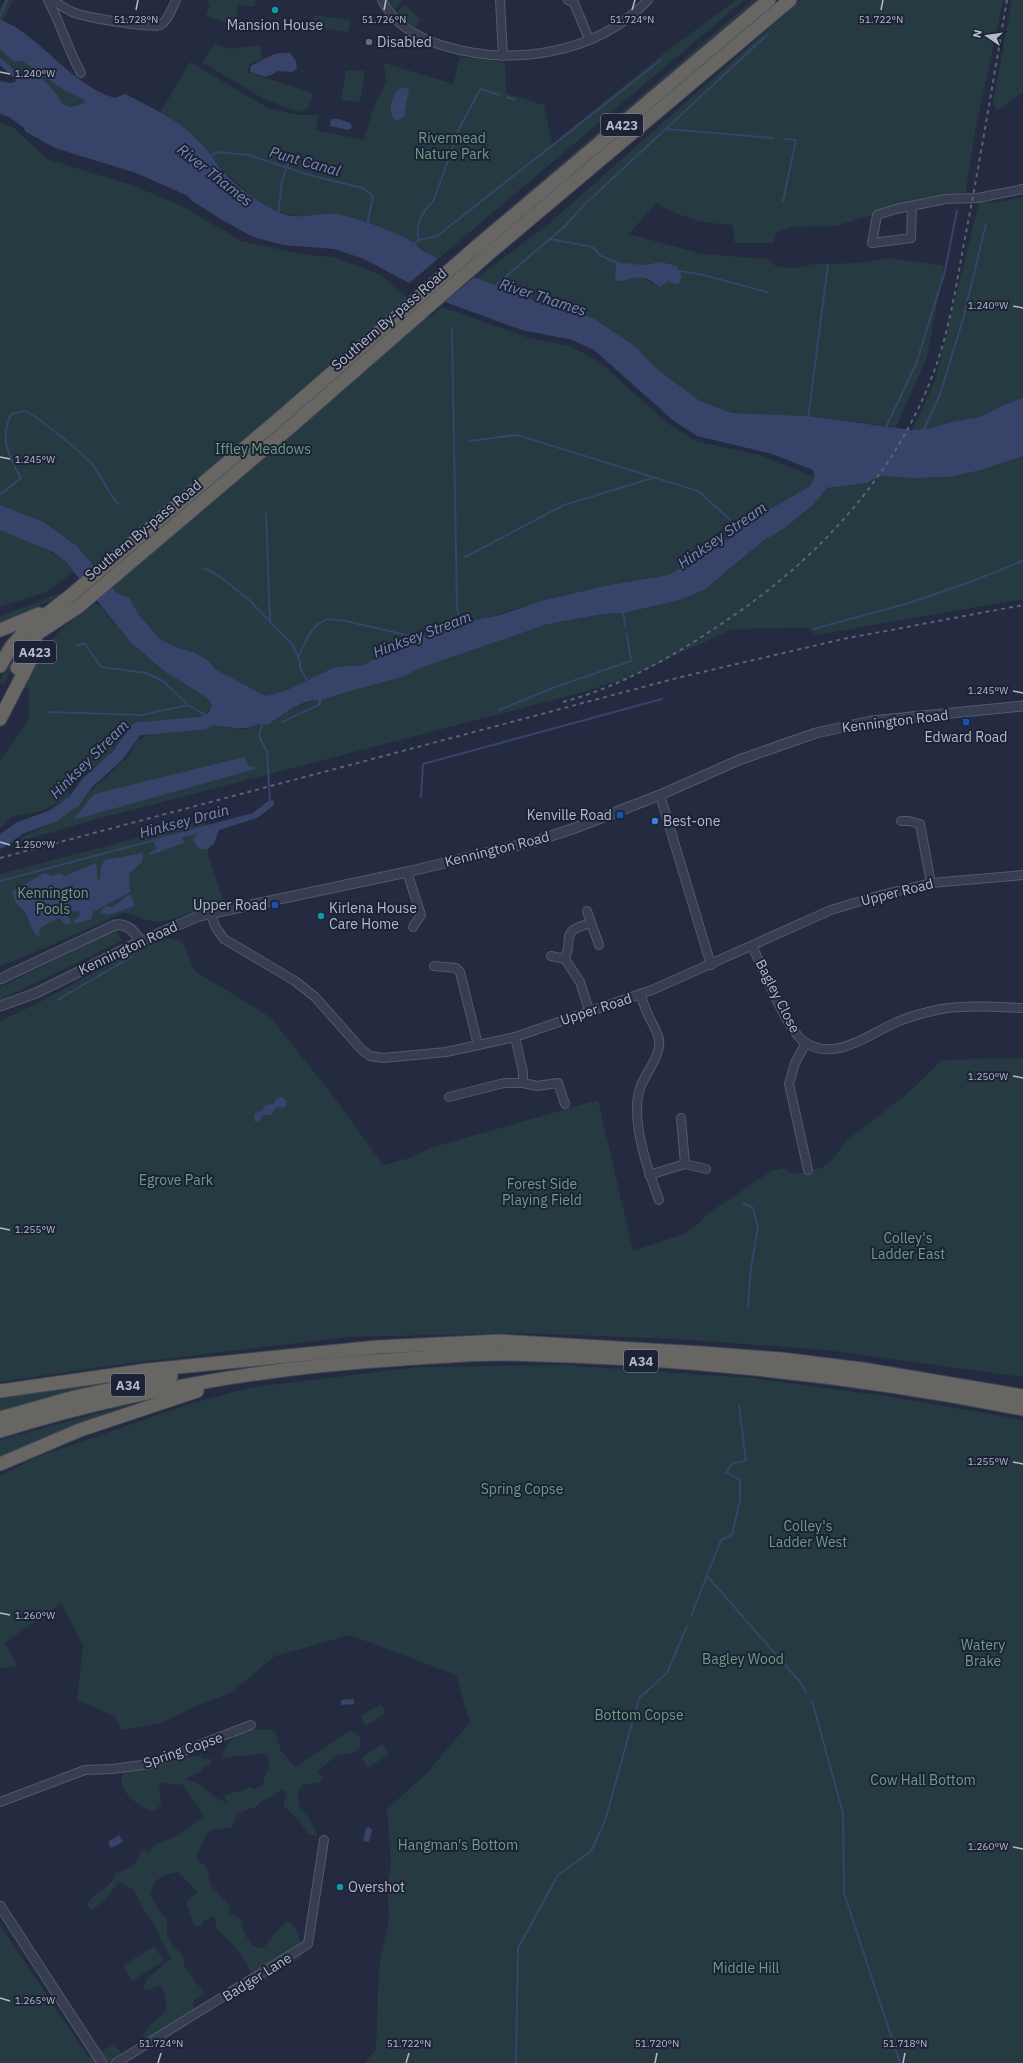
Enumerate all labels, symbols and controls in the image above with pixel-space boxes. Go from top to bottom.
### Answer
marker: Mansion House [270,5,280,15]
text: 51.728°N [114,13,158,26]
text: 51.726°N [362,13,406,26]
text: 51.724°N [610,13,654,26]
text: 51.722°N [859,13,903,26]
place label: Mansion House [227,16,324,34]
north arrow [967,16,1007,56]
text: N [970,28,985,39]
place label: Disabled [377,33,432,51]
marker: Disabled [364,37,374,47]
text: 1.240°W [15,67,55,80]
road number: A423 [601,114,643,136]
park label: Rivermead Nature Park [415,129,490,163]
water label: River Thames [174,140,256,210]
water label: Punt Canal [267,142,343,180]
street label: Southern By-pass Road [328,264,450,374]
water label: River Thames [497,274,589,320]
text: 1.240°W [968,299,1008,312]
park label: Iffley Meadows [215,440,311,458]
text: 1.245°W [15,453,55,466]
street label: Southern By-pass Road [81,476,205,584]
water label: Hinksey Stream [674,497,770,573]
water label: Hinksey Stream [370,607,474,661]
road number: A423 [14,641,56,663]
text: 1.245°W [968,684,1008,697]
street label: Kennington Road [841,706,949,736]
water label: Hinksey Stream [46,716,132,802]
marker: Edward Road [961,717,971,727]
place label: Edward Road [925,728,1007,746]
water label: Hinksey Drain [137,800,231,842]
place label: Kenville Road [527,806,612,824]
marker: Kenville Road [615,810,625,820]
place label: Best-one [663,812,721,830]
marker: Best-one [650,816,660,826]
street label: Kennington Road [443,827,551,871]
text: 1.250°W [15,838,55,851]
street label: Upper Road [859,874,935,910]
park label: Kennington Pools [17,884,89,918]
place label: Upper Road [193,896,267,914]
place label: Kirlena House Care Home [329,899,417,933]
marker: Upper Road [270,900,280,910]
marker: Kirlena House Care Home [316,911,326,921]
street label: Kennington Road [76,917,180,979]
street label: Bagley Close [752,956,804,1036]
street label: Upper Road [558,989,634,1029]
text: 1.250°W [968,1070,1008,1083]
park label: Egrove Park [139,1171,214,1189]
park label: Forest Side Playing Field [502,1175,582,1209]
text: 1.255°W [15,1223,55,1236]
park label: Colley's Ladder East [871,1229,945,1263]
road number: A34 [624,1350,658,1372]
road number: A34 [111,1374,145,1396]
text: 1.255°W [968,1455,1008,1468]
park label: Spring Copse [481,1480,564,1498]
park label: Colley's Ladder West [769,1517,847,1551]
text: 1.260°W [15,1609,55,1622]
park label: Watery Brake [961,1636,1005,1670]
park label: Bagley Wood [702,1650,784,1668]
park label: Bottom Copse [594,1706,684,1724]
street label: Spring Copse [141,1728,225,1772]
park label: Cow Hall Bottom [870,1771,976,1789]
park label: Hangman's Bottom [398,1836,518,1854]
text: 1.260°W [968,1840,1008,1853]
place label: Overshot [348,1878,405,1896]
marker: Overshot [335,1882,345,1892]
street label: Badger Lane [219,1948,295,2005]
park label: Middle Hill [713,1959,780,1977]
text: 1.265°W [15,1994,55,2007]
text: 51.724°N [139,2037,183,2050]
text: 51.722°N [387,2037,431,2050]
text: 51.720°N [635,2037,679,2050]
text: 51.718°N [883,2037,927,2050]

